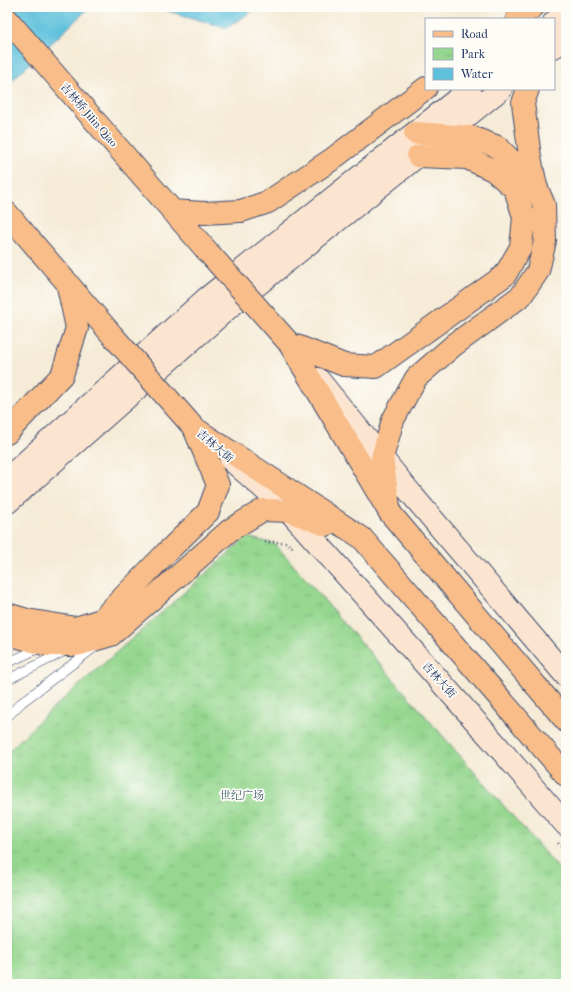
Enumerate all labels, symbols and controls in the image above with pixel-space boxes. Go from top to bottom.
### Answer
legend [425,18,555,90]
text: Road [461,27,488,41]
text: Park [461,47,486,61]
text: Water [460,67,494,81]
street label: 吉林桥 Jilin Qiao [58,81,120,150]
street label: 吉林大街 [194,427,236,465]
street label: 吉林大街 [419,659,459,701]
park label: 世纪广场 [220,789,264,802]

